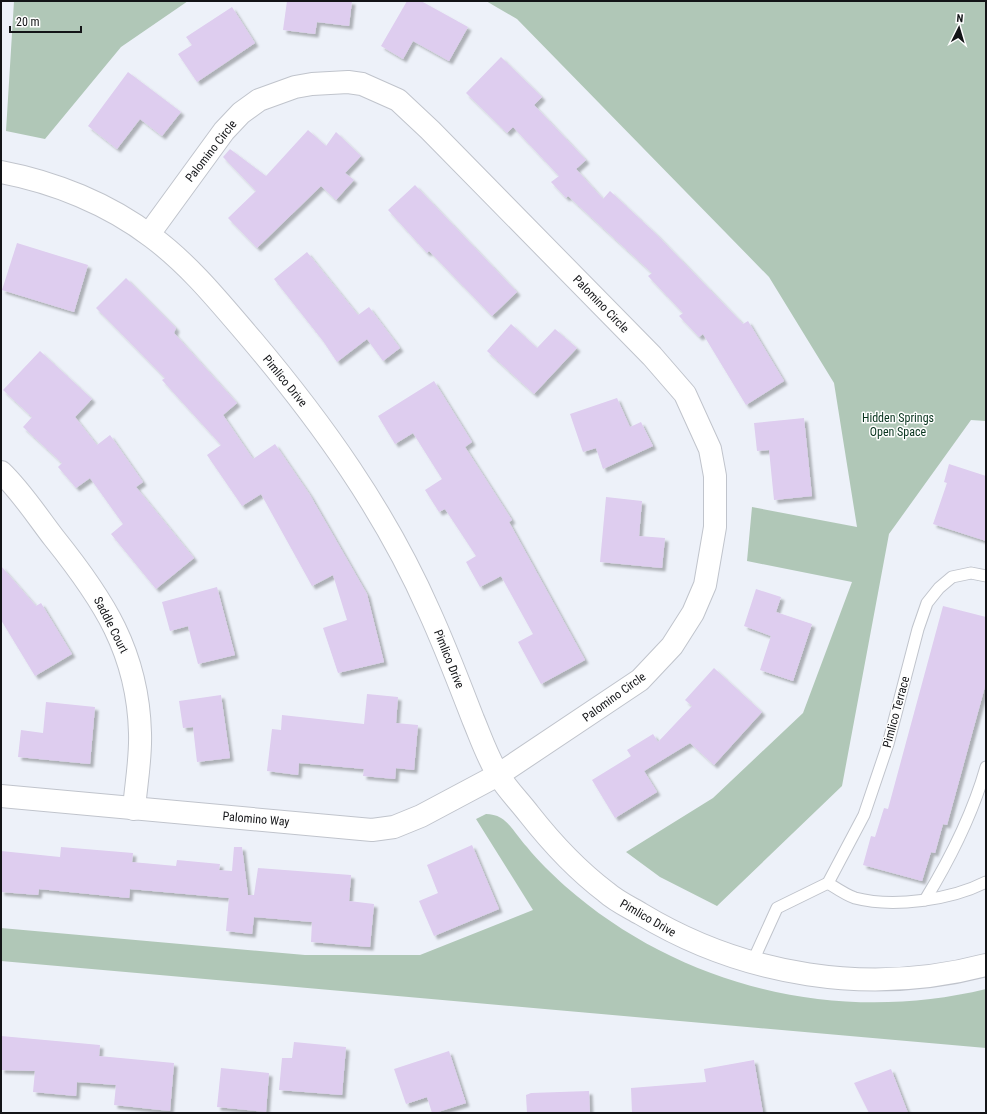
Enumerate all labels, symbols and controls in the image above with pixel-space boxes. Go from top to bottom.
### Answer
scale bar [10,8,81,34]
north arrow [939,8,979,48]
text: N [956,12,964,25]
text: 20 m [16,15,40,29]
street label: Palomino Circle [183,117,240,185]
street label: Palomino Circle [570,272,632,336]
street label: Pimlico Drive [260,352,310,410]
park label: Hidden Springs Open Space [862,411,934,439]
street label: Saddle Court [91,595,131,656]
street label: Pimlico Drive [431,628,467,691]
street label: Palomino Circle [580,669,649,725]
street label: Pimlico Terrace [880,674,912,749]
street label: Palomino Way [222,809,290,829]
street label: Pimlico Drive [618,896,679,940]

